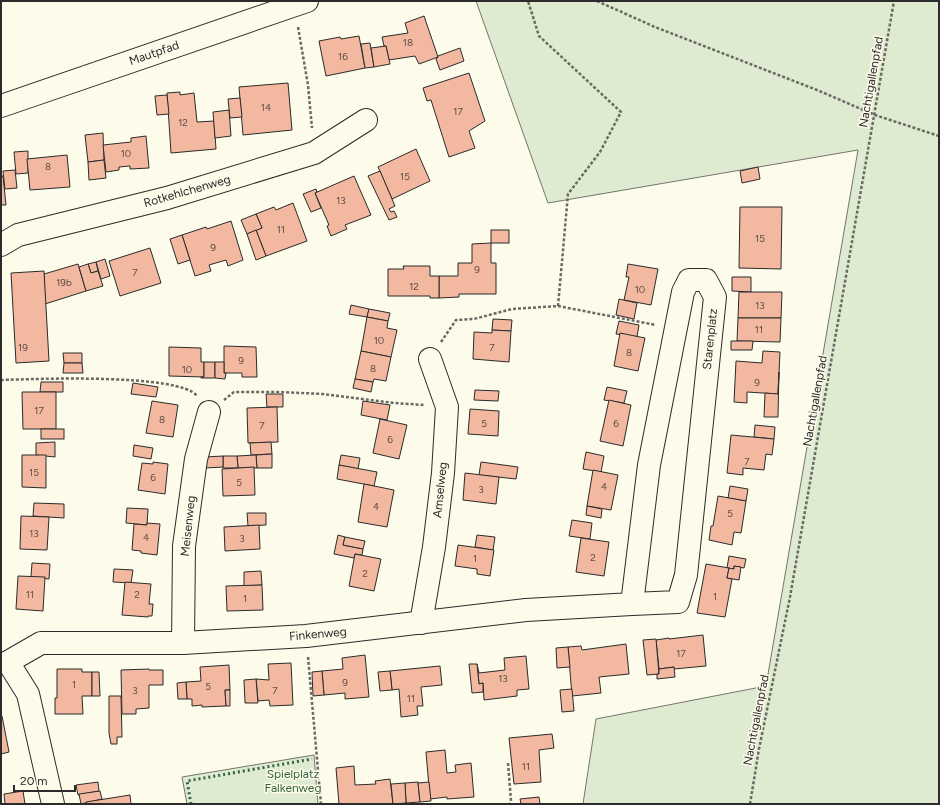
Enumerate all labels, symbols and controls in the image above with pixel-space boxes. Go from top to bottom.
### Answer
street label: Nachtigallenpfad [856,35,886,129]
house number: 18 [403,36,413,49]
street label: Mautpfad [127,38,181,68]
house number: 16 [338,50,348,63]
house number: 14 [261,101,271,114]
house number: 17 [453,105,463,118]
house number: 12 [178,116,188,129]
house number: 10 [121,147,131,160]
house number: 8 [45,160,51,173]
house number: 15 [400,170,410,183]
street label: Rotkehlchenweg [142,172,232,210]
house number: 13 [336,194,346,207]
house number: 11 [277,223,285,236]
house number: 15 [755,232,765,245]
house number: 9 [210,241,216,254]
house number: 9 [474,263,480,276]
house number: 7 [132,266,138,279]
house number: 19b [56,276,72,289]
house number: 12 [409,280,419,293]
house number: 10 [635,283,645,296]
house number: 13 [755,299,765,312]
street label: Starenplatz [700,308,720,370]
house number: 11 [755,323,763,336]
house number: 10 [374,334,384,347]
house number: 19 [18,341,28,354]
house number: 7 [489,341,495,354]
house number: 8 [626,346,632,359]
house number: 9 [238,354,244,367]
street label: Nachtigallenpfad [800,354,830,448]
house number: 8 [370,362,376,375]
house number: 10 [182,363,192,376]
house number: 9 [754,376,760,389]
house number: 17 [34,404,44,417]
house number: 8 [159,413,165,426]
house number: 5 [481,417,487,430]
house number: 6 [613,417,619,430]
house number: 7 [259,419,265,432]
house number: 6 [387,433,393,446]
house number: 7 [744,455,750,468]
street label: Amselweg [430,461,450,519]
house number: 15 [29,466,39,479]
house number: 6 [150,471,156,484]
house number: 5 [236,476,242,489]
house number: 4 [601,480,607,493]
house number: 3 [478,483,484,496]
street label: Meisenweg [178,495,198,557]
house number: 4 [373,500,379,513]
house number: 5 [727,507,733,520]
house number: 13 [29,527,39,540]
house number: 4 [143,531,149,544]
house number: 3 [239,532,245,545]
house number: 2 [590,551,596,564]
house number: 1 [473,552,477,565]
house number: 2 [362,567,368,580]
house number: 11 [26,588,34,601]
house number: 2 [134,588,140,601]
house number: 1 [713,590,717,603]
house number: 1 [243,592,247,605]
street label: Finkenweg [289,625,347,643]
house number: 17 [676,647,686,660]
house number: 13 [498,672,508,685]
street label: Nachtigallenpfad [740,673,772,767]
house number: 9 [342,676,348,689]
house number: 1 [72,678,76,691]
house number: 5 [205,680,211,693]
house number: 3 [132,684,138,697]
house number: 7 [272,684,278,697]
house number: 11 [407,692,415,705]
house number: 11 [522,760,530,773]
scale bar [14,767,75,793]
park label: Spielplatz Falkenweg [265,767,321,795]
text: 20 m [20,774,48,788]

